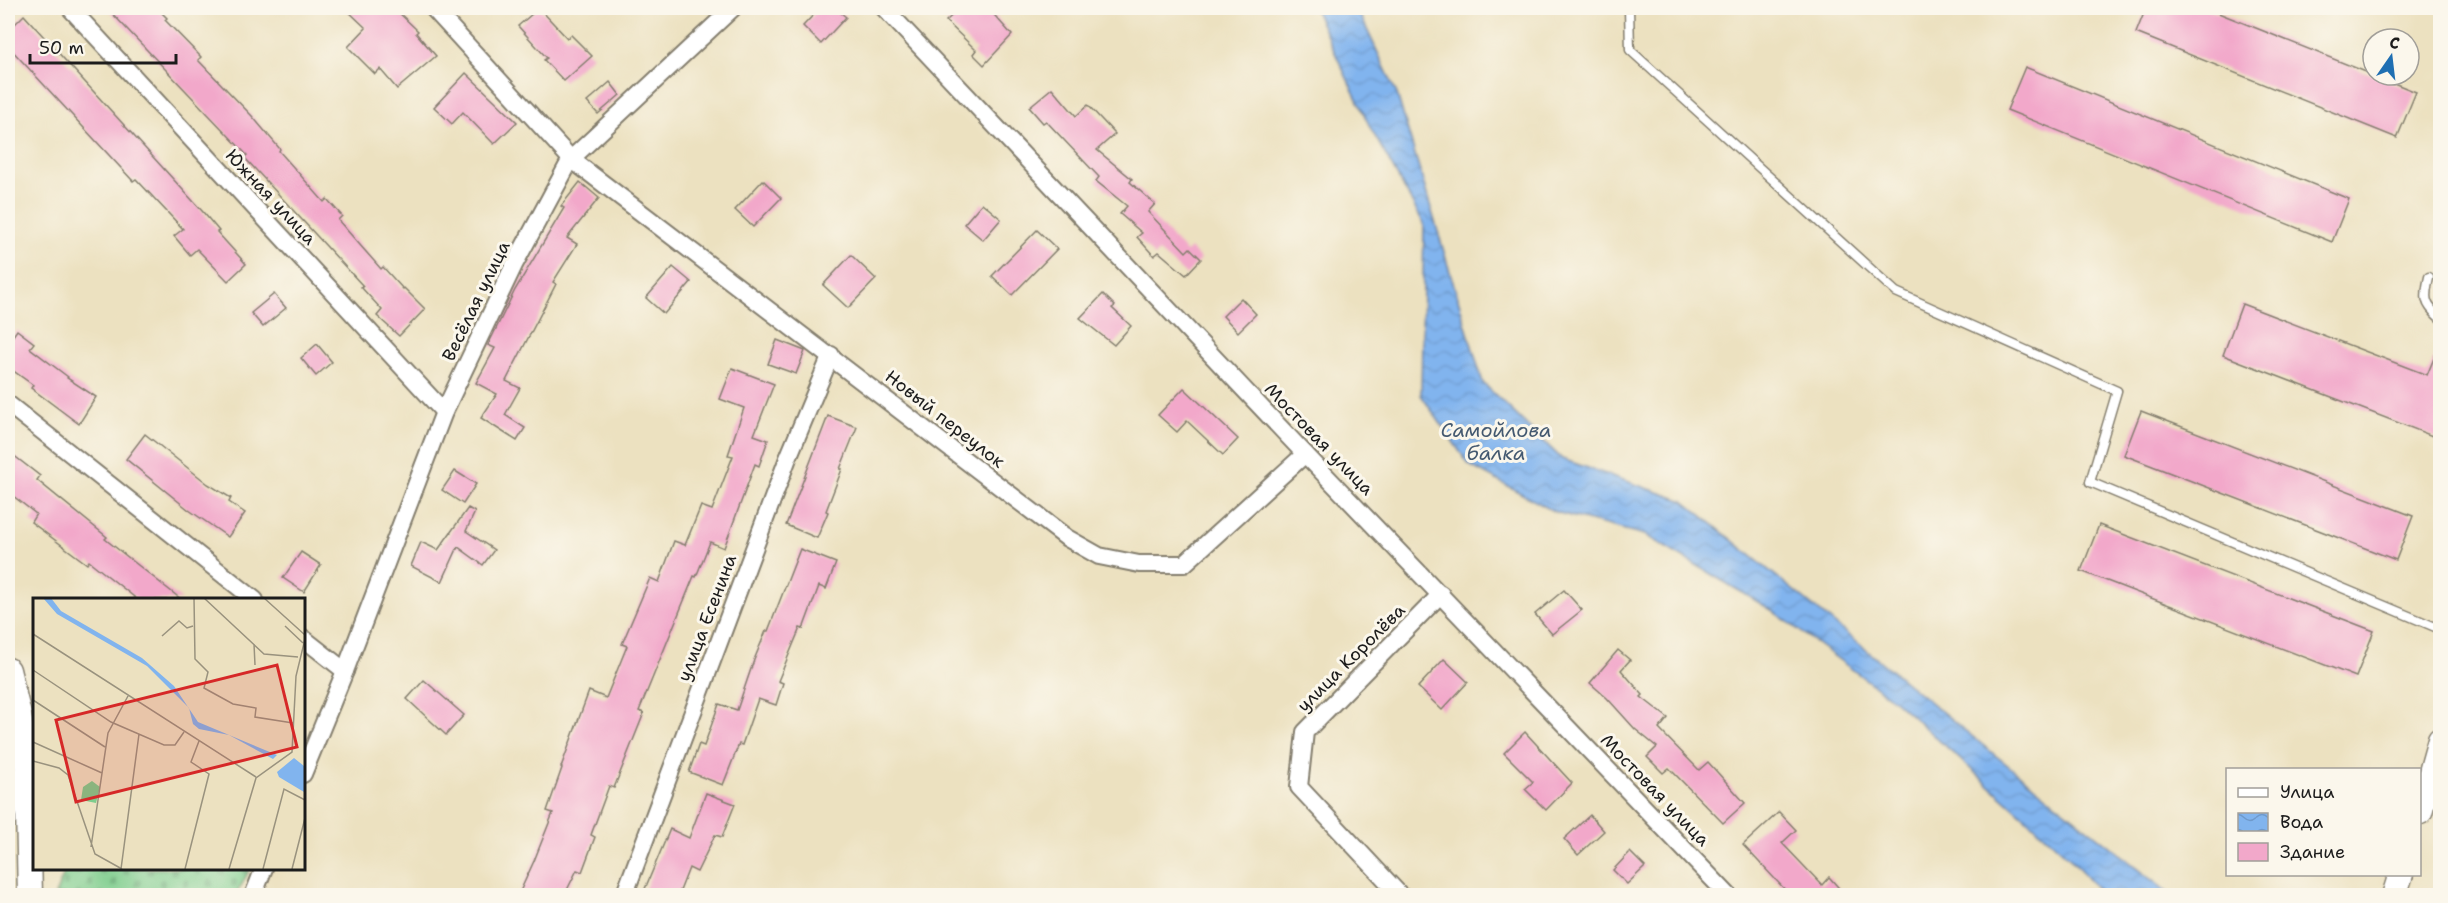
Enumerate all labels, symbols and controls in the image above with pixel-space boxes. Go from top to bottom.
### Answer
scale bar [30,27,176,65]
north arrow [2361,27,2421,87]
text: С [2387,32,2402,54]
text: 50 m [39,36,84,60]
street label: Южная улица [220,144,322,250]
street label: Весёлая улица [437,237,515,365]
street label: Новый переулок [880,365,1010,474]
street label: Мостовая улица [1259,378,1379,500]
water label: Самойлова балка [1441,417,1551,466]
street label: улица Есенина [672,551,742,685]
inset map [33,598,304,870]
street label: улица Королёва [1292,599,1410,717]
street label: Мостовая улица [1595,729,1715,851]
legend [2226,768,2421,876]
text: Улица [2280,780,2334,804]
text: Вода [2280,810,2323,834]
text: Здание [2280,840,2345,864]

